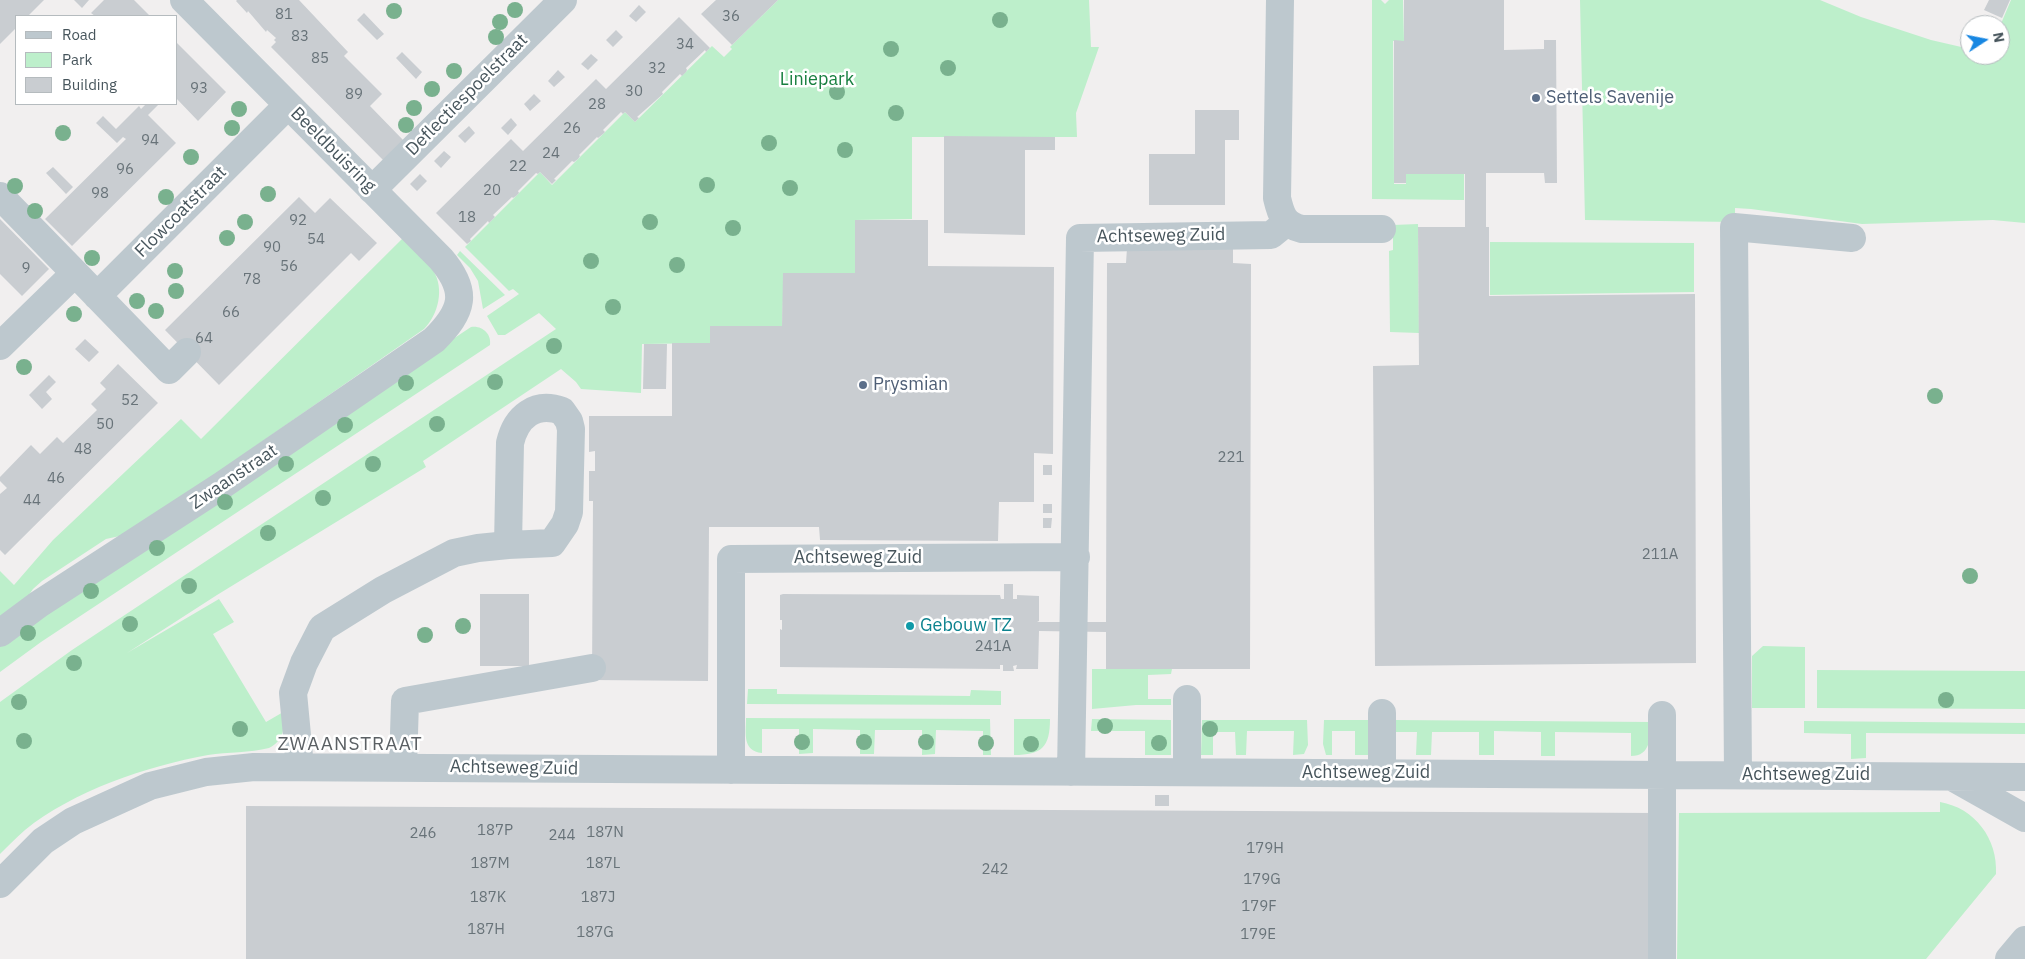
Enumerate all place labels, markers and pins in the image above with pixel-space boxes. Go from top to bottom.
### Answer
place label: Settels Savenije [1546,87,1674,109]
marker: Settels Savenije [1530,92,1542,104]
place label: Prysmian [873,374,948,396]
marker: Prysmian [857,379,869,391]
place label: Gebouw TZ [920,615,1012,637]
marker: Gebouw TZ [904,620,916,632]

